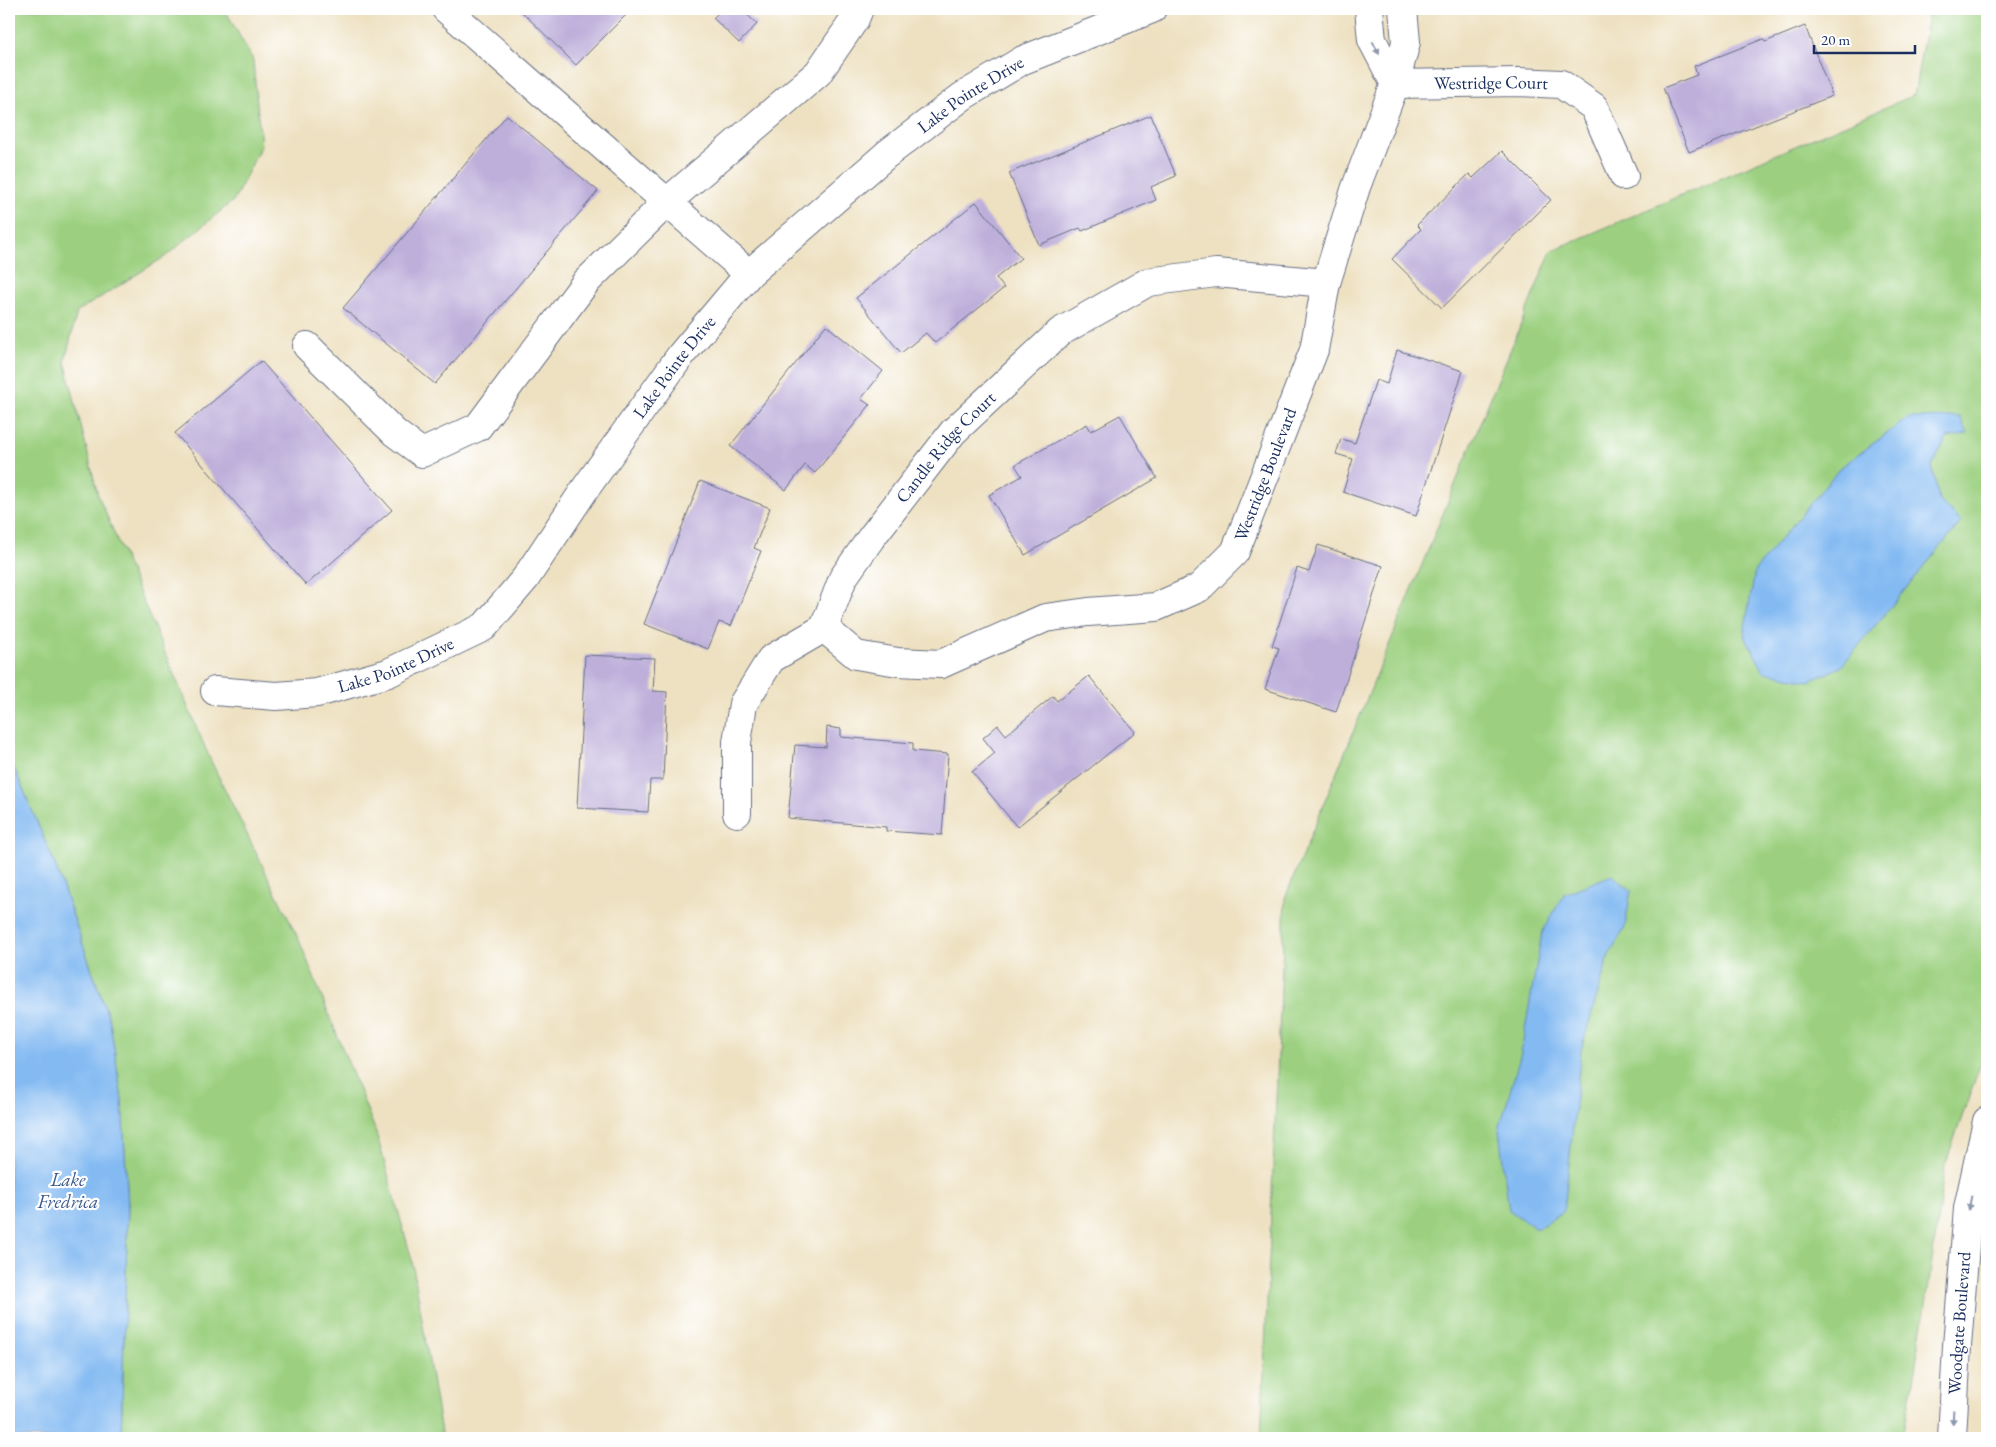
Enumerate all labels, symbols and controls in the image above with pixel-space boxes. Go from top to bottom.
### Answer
scale bar [1814,22,1915,54]
text: 20 m [1821,30,1850,49]
one-way arrow [1372,41,1381,55]
street label: Lake Pointe Drive [912,50,1028,138]
street label: Westridge Court [1434,70,1549,94]
street label: Lake Pointe Drive [627,310,720,423]
street label: Candle Ridge Court [890,386,1001,507]
street label: Westridge Boulevard [1228,403,1302,544]
street label: Lake Pointe Drive [335,631,457,698]
water label: Lake Fredrica [37,1167,98,1214]
one-way arrow [1965,1195,1973,1211]
street label: Woodgate Boulevard [1942,1250,1976,1395]
one-way arrow [1949,1409,1957,1425]

